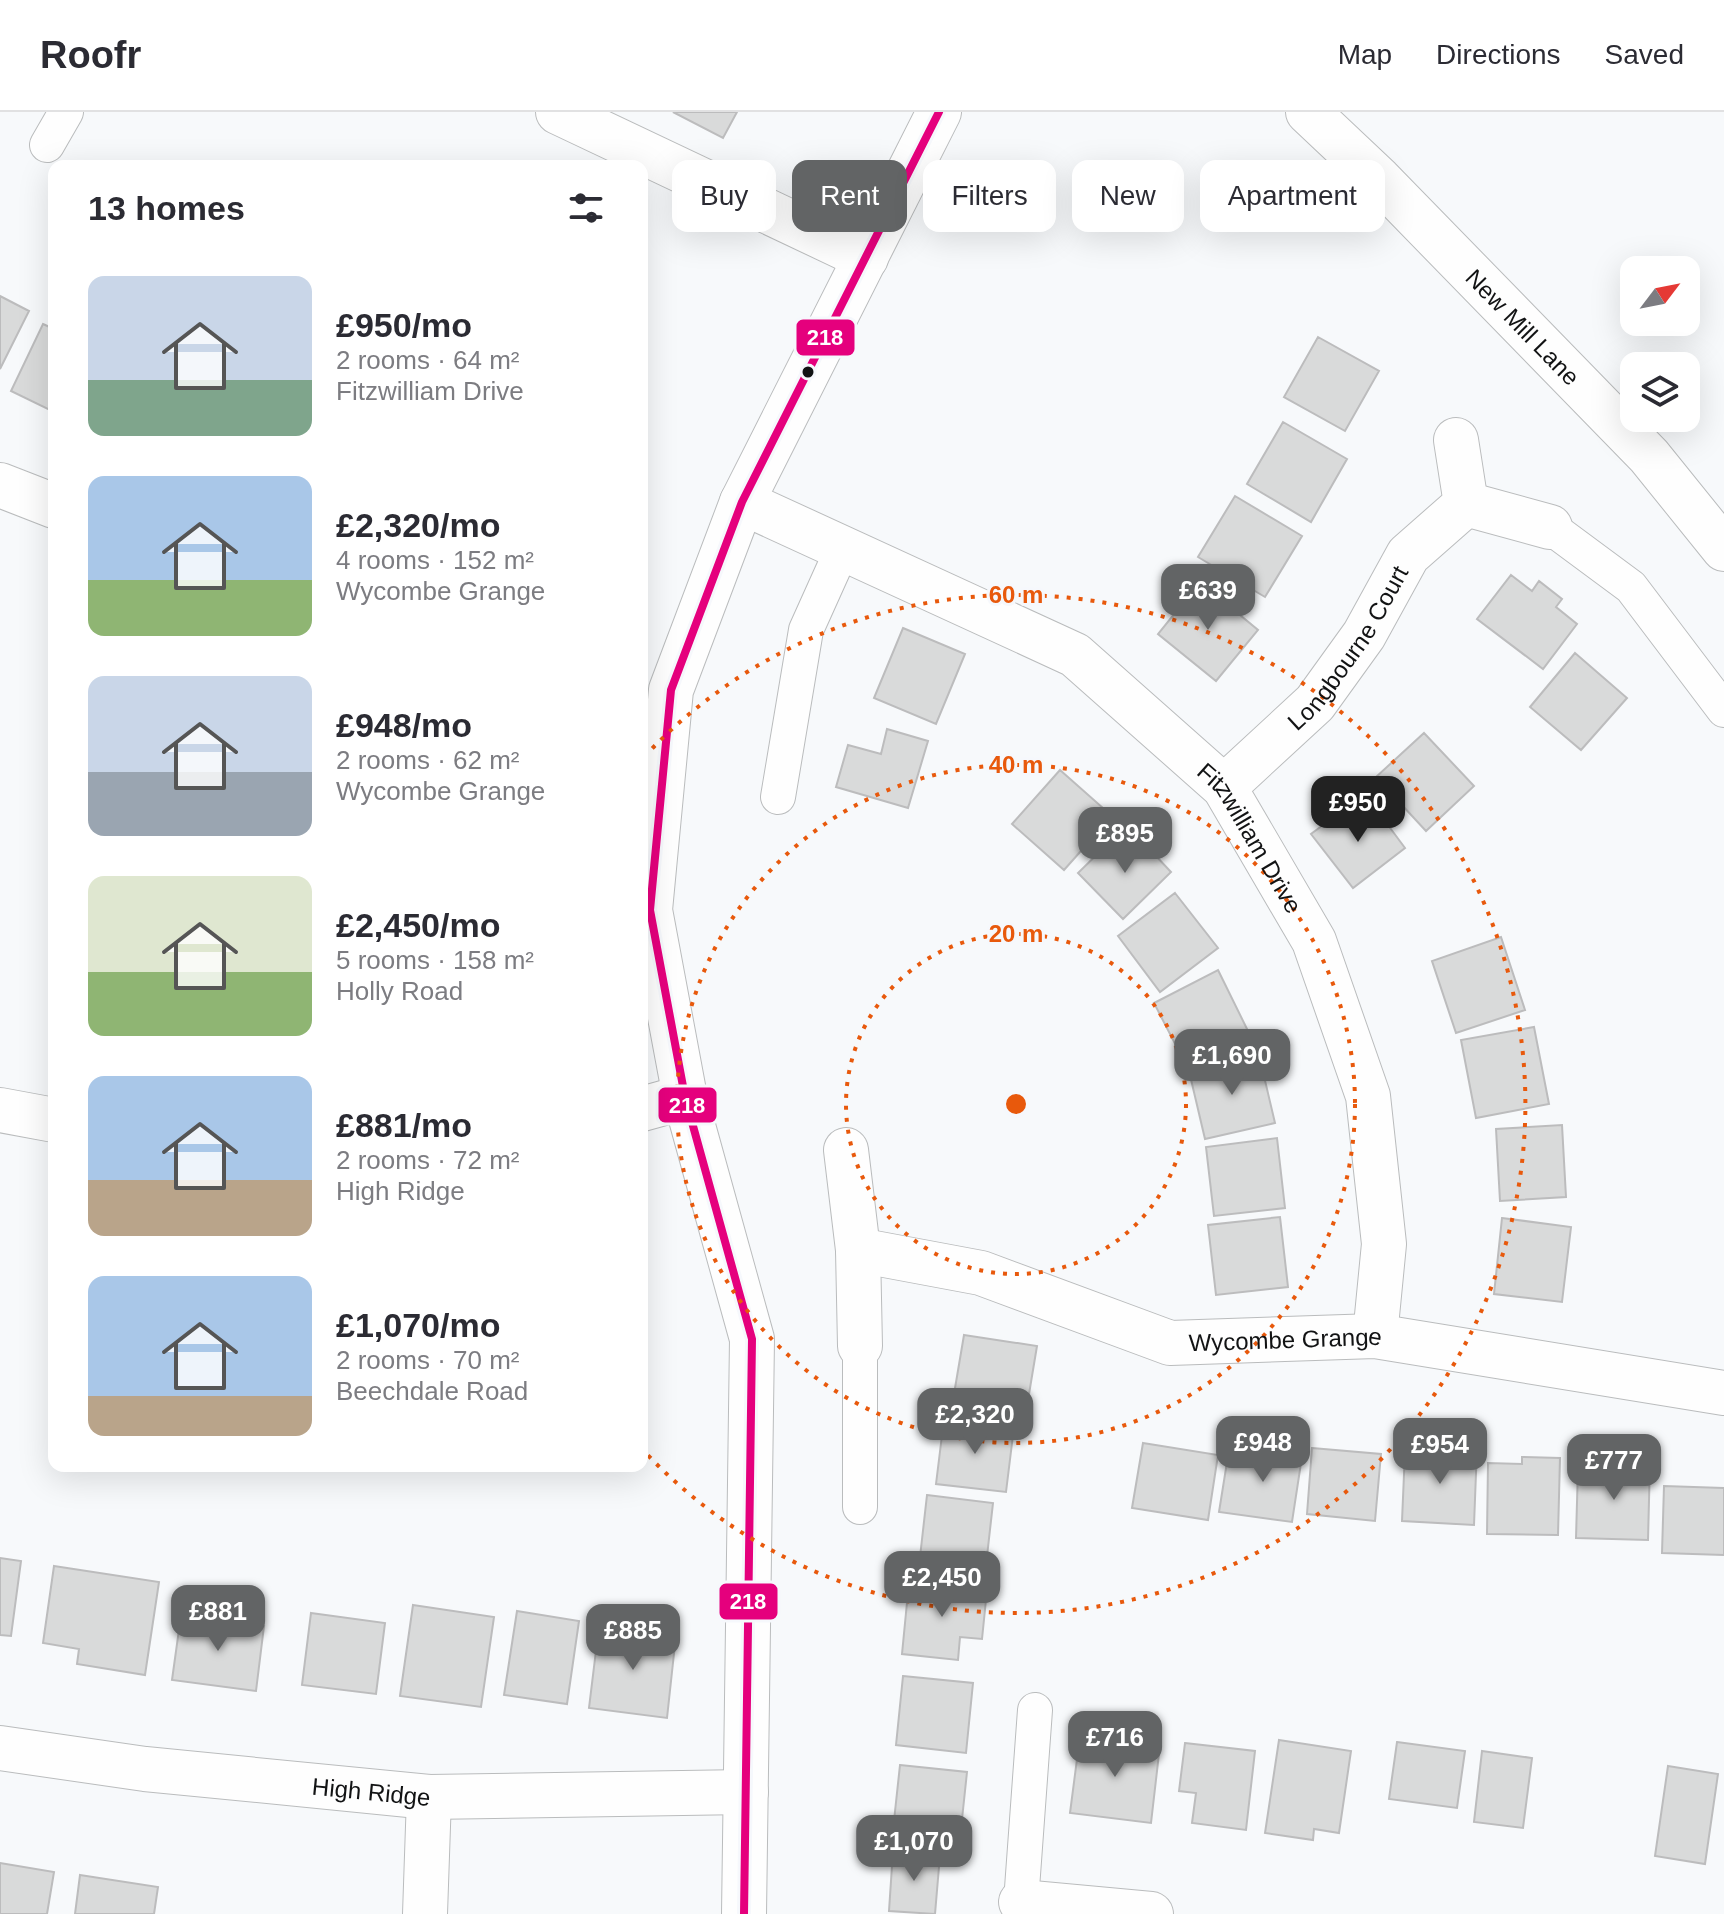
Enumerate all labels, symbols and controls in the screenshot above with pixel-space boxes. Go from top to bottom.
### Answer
text: Roofr [40,34,141,76]
text: Map [1338,39,1392,70]
text: Directions [1436,39,1561,70]
text: Saved [1605,39,1684,70]
chip: Buy [672,160,776,232]
chip: Rent [792,160,907,232]
chip: Filters [923,160,1056,232]
chip: New [1072,160,1184,232]
chip: Apartment [1200,160,1385,232]
icon: filters [564,186,608,230]
text: 13 homes [88,189,245,227]
north arrow [1620,256,1700,336]
map controls [1620,256,1700,432]
street label: New Mill Lane [1461,263,1585,390]
text: £950/mo [336,306,472,344]
icon: home [152,308,248,404]
line badge: 218 [795,318,856,357]
text: 218 [807,325,843,350]
text: 2 rooms · 64 m² [336,345,520,375]
button: layers [1620,352,1700,432]
unlabelled marker [800,364,816,380]
text: Fitzwilliam Drive [336,376,524,406]
text: £2,320/mo [336,506,500,544]
icon: home [152,508,248,604]
text: 4 rooms · 152 m² [336,545,534,575]
street label: Longbourne Court [1282,561,1413,735]
pin: £639 [1161,564,1255,632]
text: £639 [1179,575,1237,605]
text: Wycombe Grange [336,576,545,606]
text: 60 m [989,581,1043,608]
text: £948/mo [336,706,472,744]
icon: home [152,708,248,804]
text: 2 rooms · 62 m² [336,745,520,775]
text: 40 m [989,751,1043,778]
street label: Fitzwilliam Drive [1192,757,1308,917]
text: Wycombe Grange [336,776,545,806]
pin: £950 [1311,776,1405,844]
text: £950 [1329,787,1387,817]
pin: £895 [1078,807,1172,875]
text: £895 [1096,818,1154,848]
text: £2,450/mo [336,906,500,944]
icon: home [152,908,248,1004]
text: 20 m [989,920,1043,947]
text: 5 rooms · 158 m² [336,945,534,975]
text: Holly Road [336,976,463,1006]
pin: £1,690 [1167,1029,1297,1097]
text: £1,690 [1192,1040,1272,1070]
line badge: 218 [657,1086,718,1124]
centre of rings [1002,1090,1030,1118]
text: 218 [669,1093,705,1118]
text: £881/mo [336,1106,472,1144]
icon: home [152,1108,248,1204]
text: 2 rooms · 72 m² [336,1145,520,1175]
text: High Ridge [336,1176,465,1206]
text: £1,070/mo [336,1306,500,1344]
icon: home [152,1308,248,1404]
street label: Wycombe Grange [1188,1322,1384,1356]
text: 2 rooms · 70 m² [336,1345,520,1375]
text: Beechdale Road [336,1376,528,1406]
pin: £2,320 [910,1388,1040,1456]
text: £2,320 [935,1399,1015,1429]
pin: £948 [1216,1416,1310,1484]
pin: £954 [1393,1418,1487,1486]
text: £948 [1234,1427,1292,1457]
text: £954 [1411,1429,1469,1459]
pin: £777 [1567,1434,1661,1502]
text: £777 [1585,1445,1643,1475]
pin: £2,450 [877,1551,1007,1619]
text: £2,450 [902,1562,982,1592]
line badge: 218 [718,1582,779,1621]
pin: £881 [171,1585,265,1653]
text: 218 [730,1589,766,1614]
text: £881 [189,1596,247,1626]
pin: £885 [586,1604,680,1672]
text: £885 [604,1615,662,1645]
pin: £716 [1068,1711,1162,1779]
text: £716 [1086,1722,1144,1752]
street label: High Ridge [311,1772,432,1811]
pin: £1,070 [849,1815,979,1883]
text: £1,070 [874,1826,954,1856]

